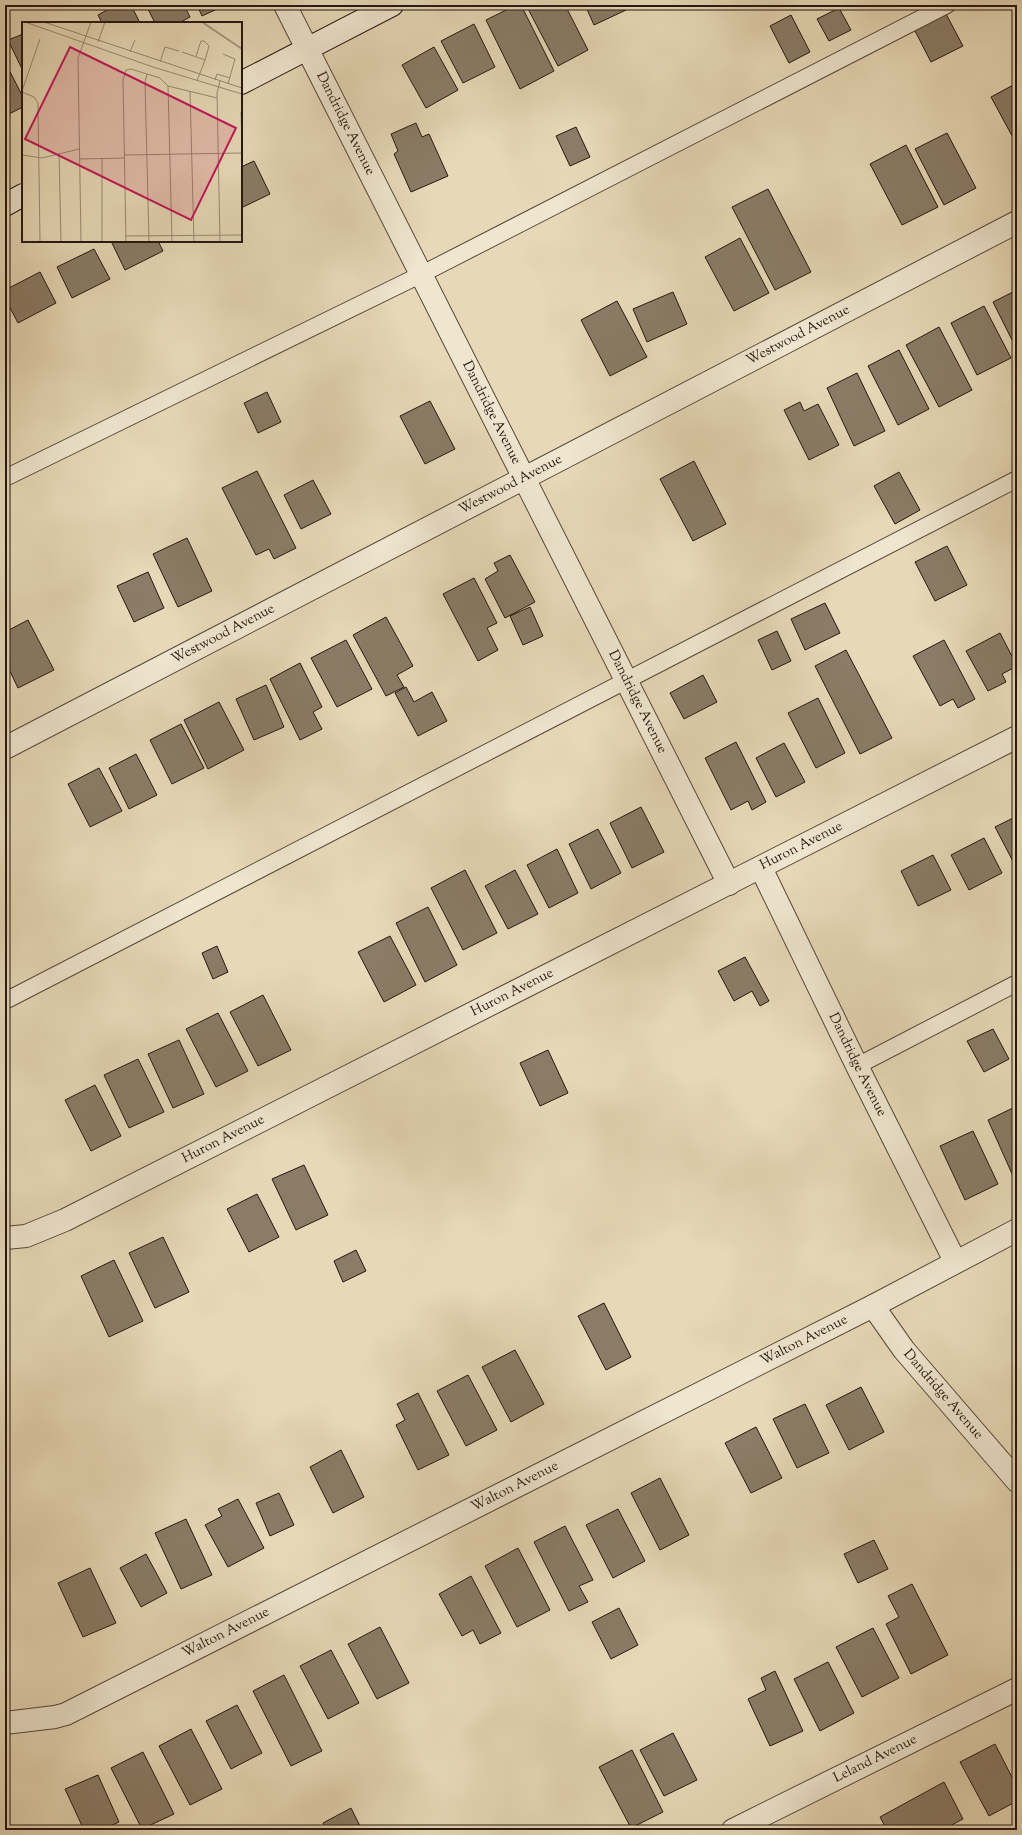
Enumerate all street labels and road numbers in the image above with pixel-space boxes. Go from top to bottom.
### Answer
street label: Dandridge Avenue [310,69,379,179]
street label: Westwood Avenue [743,300,854,371]
street label: Dandridge Avenue [457,358,526,468]
street label: Westwood Avenue [455,450,566,520]
street label: Westwood Avenue [168,599,279,670]
street label: Dandridge Avenue [603,647,672,757]
street label: Huron Avenue [757,817,846,876]
street label: Huron Avenue [468,964,557,1022]
street label: Dandridge Avenue [823,1010,891,1120]
street label: Huron Avenue [179,1110,268,1169]
street label: Walton Avenue [757,1310,851,1371]
street label: Dandridge Avenue [898,1345,987,1444]
street label: Walton Avenue [468,1456,562,1517]
street label: Walton Avenue [179,1603,273,1664]
street label: Leland Avenue [830,1730,921,1789]

